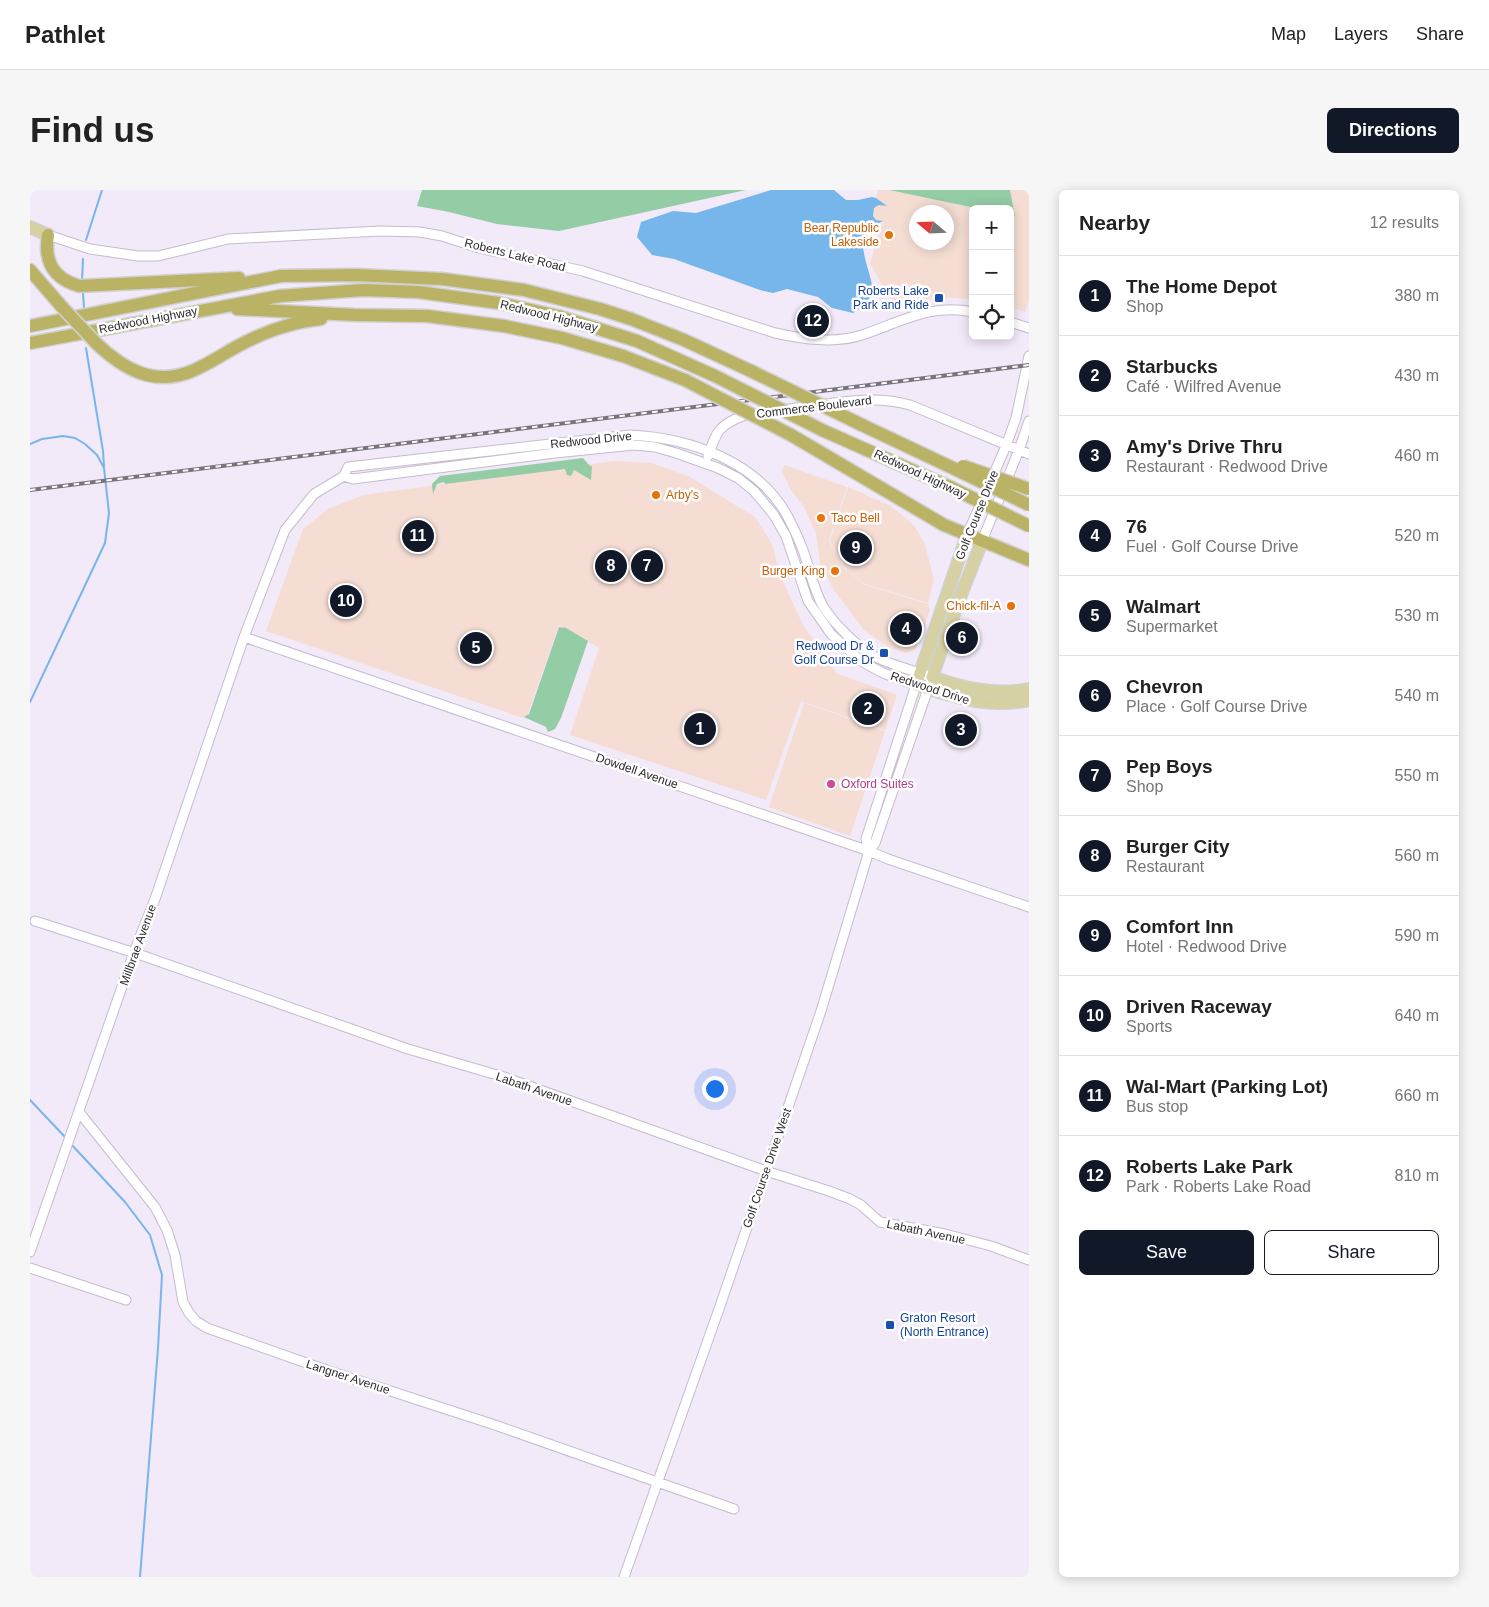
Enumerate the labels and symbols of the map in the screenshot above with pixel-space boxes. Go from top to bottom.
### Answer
north arrow [909,205,954,250]
place label: Bear Republic Lakeside [804,221,879,249]
marker: Bear Republic Lakeside [883,229,895,241]
street label: Roberts Lake Road [463,236,567,274]
place label: Roberts Lake Park and Ride [853,284,929,312]
marker: Roberts Lake Park and Ride [933,292,945,304]
street label: Redwood Highway [499,297,599,335]
pin: 12 [797,302,829,340]
street label: Redwood Highway [98,304,198,336]
street label: Commerce Boulevard [756,393,872,421]
street label: Redwood Drive [549,429,633,451]
street label: Redwood Highway [872,447,968,501]
street label: Golf Course Drive [953,468,1001,562]
place label: Arby's [666,488,699,502]
marker: Arby's [650,489,662,501]
place label: Taco Bell [831,511,880,525]
marker: Taco Bell [815,512,827,524]
pin: 11 [402,517,434,555]
pin: 9 [840,529,872,567]
pin: 8 [595,547,627,585]
pin: 7 [631,547,663,585]
place label: Burger King [762,564,825,578]
marker: Burger King [829,565,841,577]
pin: 10 [330,582,362,620]
place label: Chick-fil-A [946,599,1001,613]
marker: Chick-fil-A [1005,600,1017,612]
pin: 4 [890,610,922,648]
pin: 6 [946,619,978,657]
pin: 5 [460,629,492,667]
place label: Redwood Dr & Golf Course Dr [794,639,874,667]
marker: Redwood Dr & Golf Course Dr [878,647,890,659]
street label: Redwood Drive [889,669,971,707]
pin: 2 [852,690,884,728]
pin: 1 [684,710,716,748]
pin: 3 [945,711,977,749]
street label: Dowdell Avenue [594,750,680,792]
place label: Oxford Suites [841,777,914,791]
marker: Oxford Suites [825,778,837,790]
street label: Millbrae Avenue [117,902,159,987]
street label: Labath Avenue [494,1069,574,1109]
your location [702,1076,728,1102]
street label: Golf Course Drive West [740,1106,794,1230]
street label: Labath Avenue [885,1217,967,1247]
place label: Graton Resort (North Entrance) [900,1311,989,1339]
marker: Graton Resort (North Entrance) [884,1319,896,1331]
street label: Langner Avenue [304,1357,392,1397]

